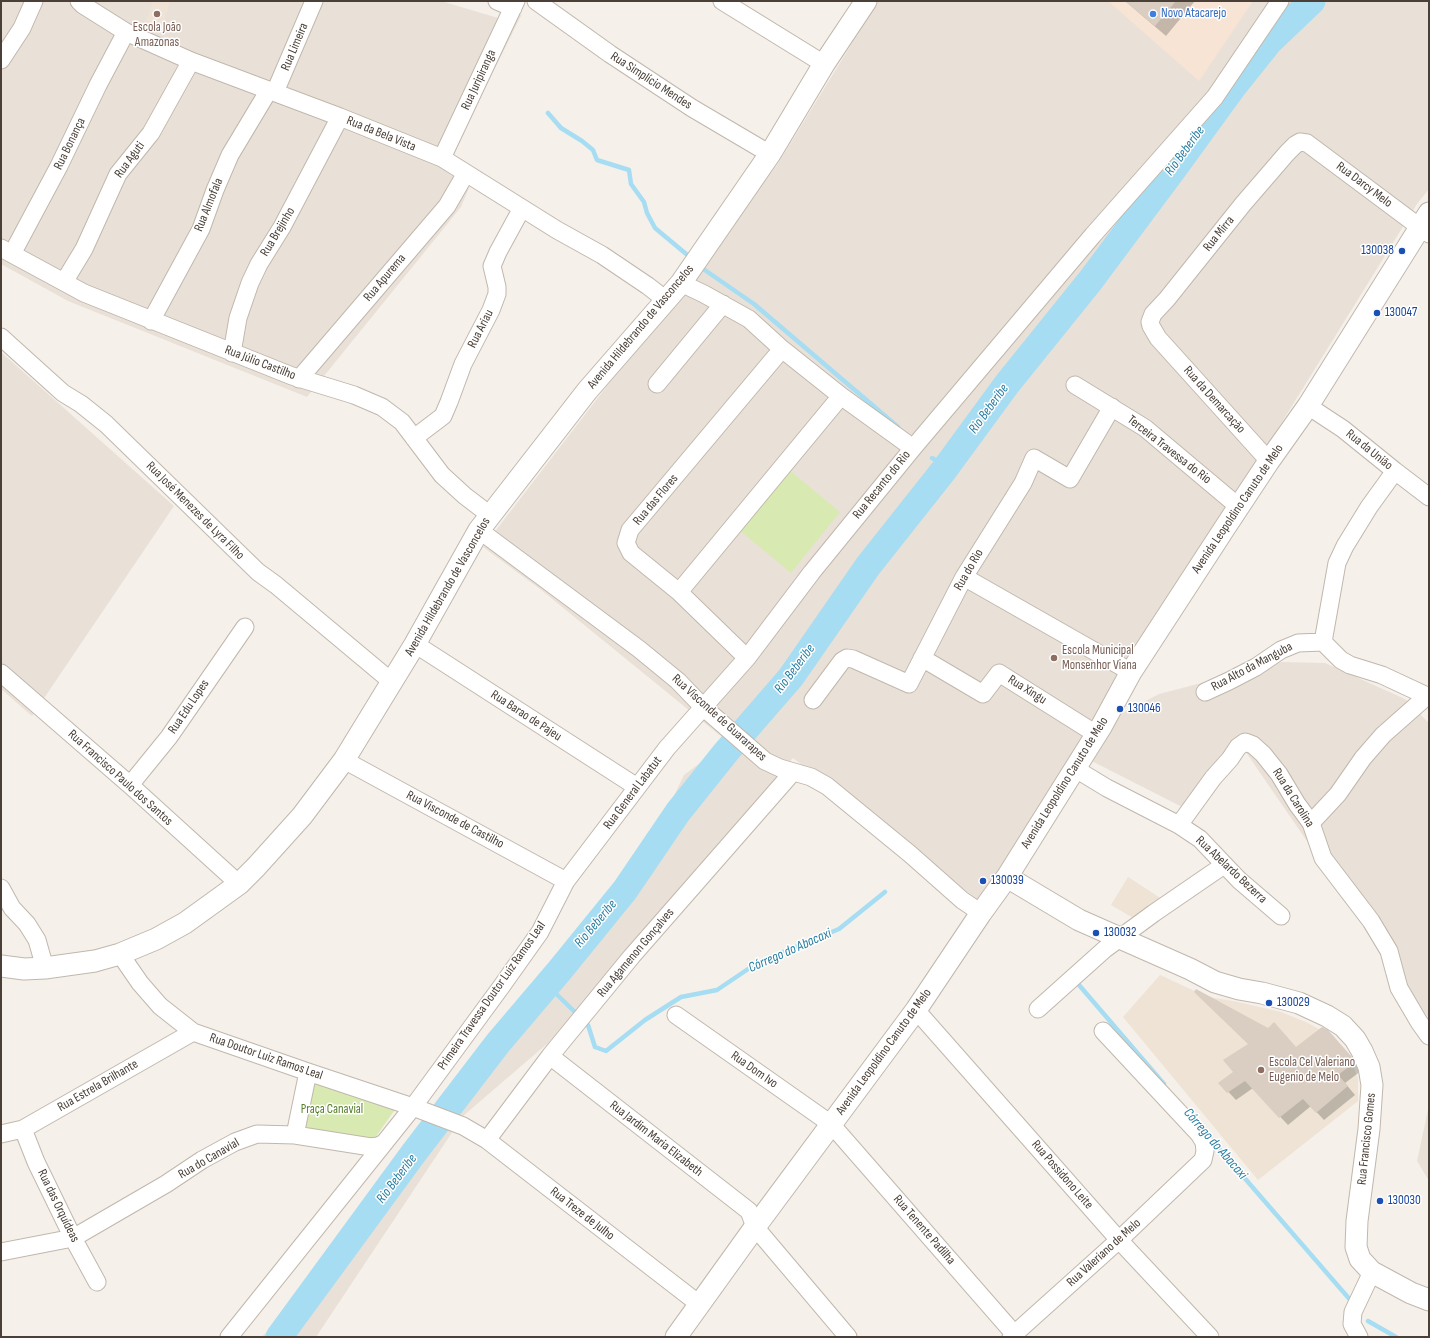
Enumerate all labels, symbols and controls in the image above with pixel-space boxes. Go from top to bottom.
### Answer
place label: Novo Atacarejo [1161,6,1226,22]
marker: Escola João Amazonas [152,9,162,19]
marker: Novo Atacarejo [1148,9,1158,19]
place label: Escola João Amazonas [133,20,181,51]
street label: Rua Limeira [278,21,312,73]
street label: Rua Juripiranga [458,47,500,113]
street label: Rua Simplício Mendes [607,49,695,113]
street label: Rua da Bela Vista [344,113,418,155]
street label: Rua Bonança [51,115,89,173]
water label: Rio Beberibe [1161,123,1209,179]
street label: Rua Aguti [112,139,148,181]
street label: Rua Darcy Melo [1333,159,1395,211]
street label: Rua Almofala [191,176,227,234]
street label: Rua Brejinho [257,205,299,259]
street label: Rua Mirra [1200,213,1238,255]
place label: 130038 [1361,243,1394,259]
marker: 130038 [1397,246,1407,256]
street label: Rua Apurema [361,251,409,305]
street label: Avenida Hildebrando de Vasconcelos [584,262,698,392]
place label: 130047 [1385,305,1417,321]
street label: Rua Ariau [465,307,497,351]
marker: 130047 [1372,308,1382,318]
street label: Rua Júlio Castilho [222,342,298,384]
street label: Rua da Demarcação [1180,363,1248,437]
water label: Rio Beberibe [965,381,1013,437]
street label: Terceira Travessa do Rio [1124,412,1214,488]
street label: Rua da União [1342,426,1396,474]
street label: Avenida Leopoldino Canuto de Melo [1189,442,1287,576]
street label: Rua Recanto do Rio [850,448,914,522]
street label: Rua José Menezes de Lyra Filho [143,459,247,563]
street label: Rua das Flores [630,471,682,529]
street label: Avenida Hildebrando de Vasconcelos [402,515,494,659]
street label: Rua do Rio [951,547,987,593]
street label: Rua Alto da Manguba [1209,639,1295,695]
water label: Rio Beberibe [771,641,819,697]
place label: Escola Municipal Monsenhor Viana [1062,643,1137,674]
marker: Escola Municipal Monsenhor Viana [1049,653,1059,663]
street label: Rua Visconde de Guararapes [668,671,770,765]
street label: Rua Xingu [1005,672,1049,708]
street label: Rua Edu Lopes [165,677,213,737]
street label: Rua Barao de Pajeu [488,687,564,745]
place label: 130046 [1128,701,1161,717]
marker: 130046 [1115,704,1125,714]
street label: Avenida Leopoldino Canuto de Melo [1018,714,1112,852]
street label: Rua Francisco Paulo dos Santos [64,727,176,829]
street label: Rua General Labatut [600,753,666,833]
street label: Rua da Carolina [1269,766,1317,830]
street label: Rua Visconde de Castilho [403,788,507,852]
street label: Rua Abelardo Bezerra [1192,833,1270,907]
place label: 130039 [991,873,1024,889]
marker: 130039 [978,876,988,886]
water label: Rio Beberibe [571,897,621,951]
street label: Rua Agamenon Gonçalves [594,905,678,1001]
street label: Primeira Travessa Doutor Luiz Ramos Leal [435,919,549,1073]
water label: Córrego do Abacaxi [746,925,834,977]
place label: 130032 [1104,925,1136,941]
marker: 130032 [1091,928,1101,938]
street label: Avenida Leopoldino Canuto de Melo [833,986,935,1118]
place label: 130029 [1277,995,1310,1011]
marker: 130029 [1264,998,1274,1008]
street label: Rua Doutor Luiz Ramos Leal [207,1030,325,1084]
street label: Rua Dom Ivo [728,1048,780,1092]
place label: Escola Cel Valeriano Eugenio de Melo [1269,1055,1355,1086]
street label: Rua Estrela Brilhante [55,1057,141,1115]
marker: Escola Cel Valeriano Eugenio de Melo [1256,1065,1266,1075]
street label: Rua Francisco Gomes [1354,1092,1380,1186]
street label: Rua Jardim Maria Elizabeth [606,1098,706,1180]
park label: Praça Canavial [301,1102,363,1118]
water label: Córrego do Abacaxi [1180,1105,1250,1183]
street label: Rua do Canavial [176,1135,242,1183]
street label: Rua Possidono Leite [1028,1137,1096,1213]
water label: Rio Beberibe [373,1151,421,1207]
street label: Rua das Orquídeas [34,1167,82,1245]
street label: Rua Treze de Julho [547,1184,617,1244]
street label: Rua Tenente Padilha [890,1192,958,1268]
place label: 130030 [1388,1193,1421,1209]
marker: 130030 [1375,1196,1385,1206]
street label: Rua Valeriano de Melo [1064,1216,1144,1290]

